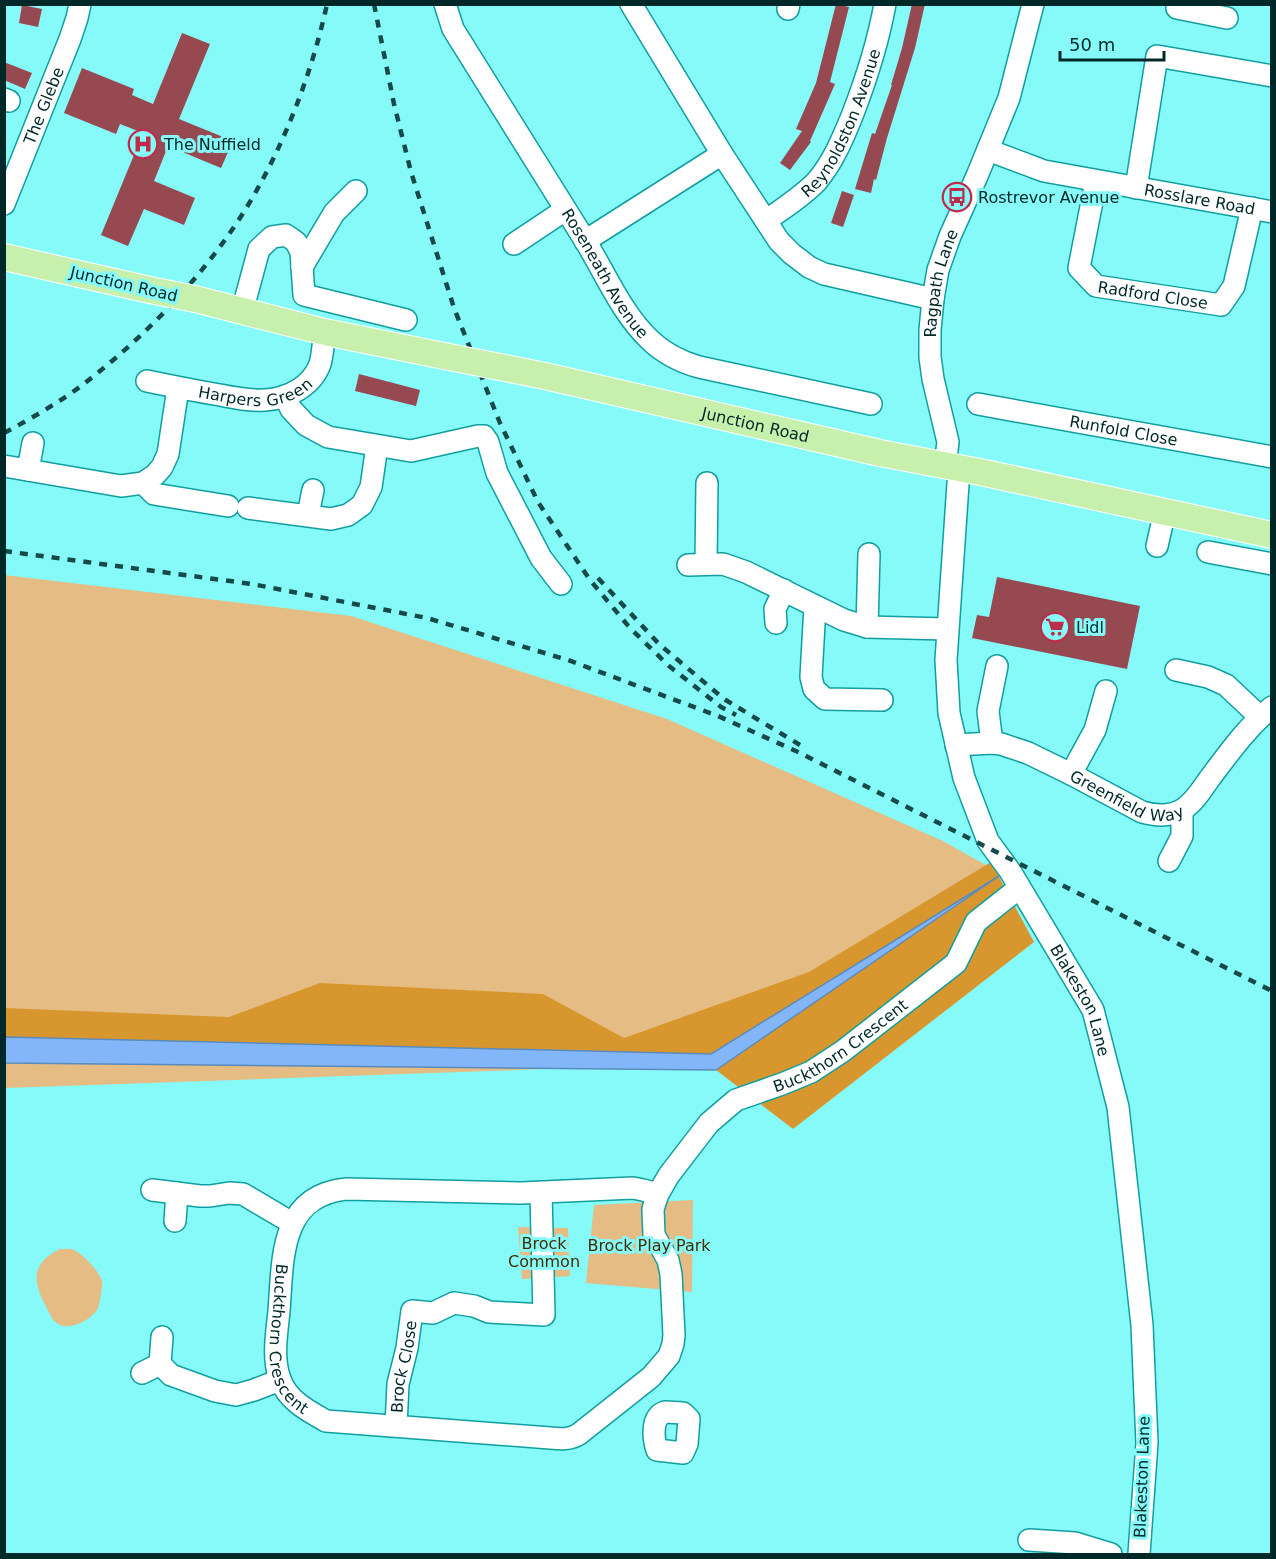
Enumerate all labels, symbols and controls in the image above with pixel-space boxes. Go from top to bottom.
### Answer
scale bar [1060,24,1164,62]
text: 50 m [1069,34,1115,55]
street label: Reynoldston Avenue [797,46,884,201]
street label: The Glebe [19,64,67,148]
hospital icon: The Nuffield [127,128,159,160]
place label: The Nuffield [163,135,261,154]
street label: Rosslare Road [1143,180,1257,218]
bus stop icon: Rostrevor Avenue [941,181,973,213]
place label: Rostrevor Avenue [978,188,1119,207]
street label: Roseneath Avenue [558,205,653,342]
street label: Ragpath Lane [921,226,961,338]
street label: Junction Road [67,262,180,306]
street label: Radford Close [1096,277,1209,312]
street label: Harpers Green [197,374,316,410]
street label: Junction Road [699,403,811,446]
street label: Runfold Close [1068,411,1179,449]
supermarket icon: Lidl [1039,611,1071,643]
place label: Lidl [1076,618,1104,637]
street label: Greenfield Way [1067,766,1187,825]
street label: Blakeston Lane [1046,941,1114,1058]
street label: Buckthorn Crescent [770,995,911,1096]
park label: Brock Common [508,1234,580,1271]
park label: Brock Play Park [587,1236,711,1255]
street label: Buckthorn Crescent [266,1263,312,1418]
street label: Brock Close [387,1319,420,1413]
street label: Blakeston Lane [1130,1416,1154,1538]

